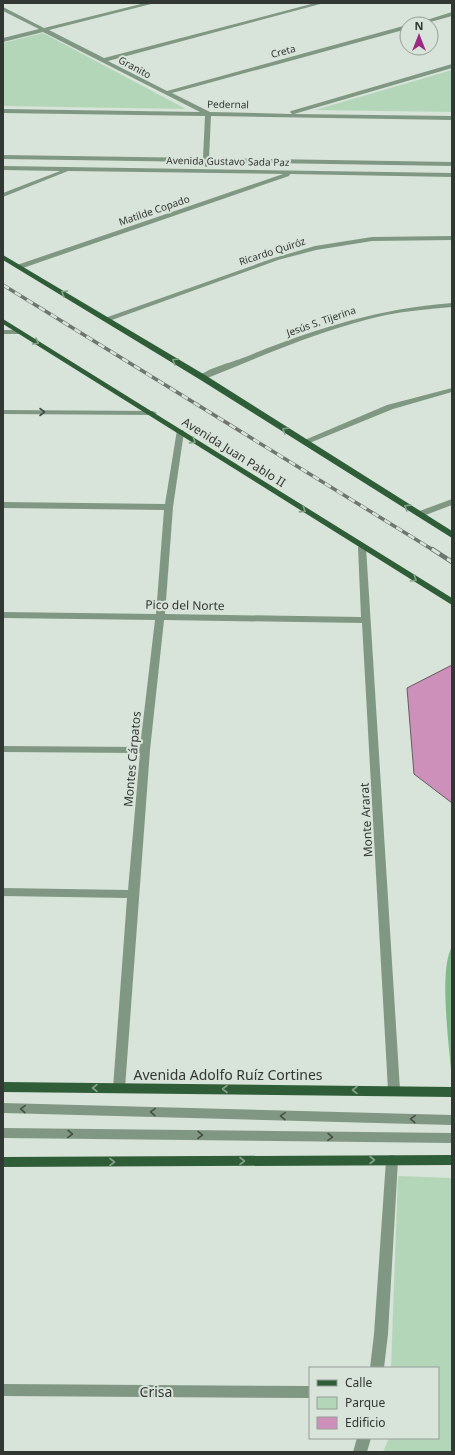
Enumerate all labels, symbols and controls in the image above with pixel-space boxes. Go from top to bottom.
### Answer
north arrow [399,16,439,56]
text: N [415,18,423,33]
street label: Creta [269,41,297,61]
street label: Granito [116,53,154,81]
street label: Pedernal [207,97,249,111]
street label: Avenida Gustavo Sada Paz [166,153,290,169]
street label: Matilde Copado [117,191,191,229]
street label: Ricardo Quiróz [237,234,307,268]
one-way arrow [61,291,68,298]
street label: Jesús S. Tijerina [284,303,357,340]
one-way arrow [32,337,39,345]
one-way arrow [172,358,179,365]
one-way arrow [39,408,45,416]
street label: Avenida Juan Pablo II [179,413,289,491]
one-way arrow [282,427,289,435]
one-way arrow [189,436,196,444]
one-way arrow [404,504,411,511]
one-way arrow [299,505,306,513]
one-way arrow [410,574,417,581]
street label: Pico del Norte [145,596,225,614]
street label: Montes Cárpatos [119,710,145,808]
street label: Monte Ararat [356,782,376,858]
street label: Avenida Adolfo Ruíz Cortines [133,1065,323,1084]
one-way arrow [92,1084,98,1092]
one-way arrow [222,1085,228,1093]
one-way arrow [352,1086,358,1094]
one-way arrow [20,1105,26,1113]
one-way arrow [150,1108,156,1116]
one-way arrow [280,1112,286,1120]
one-way arrow [410,1115,416,1123]
one-way arrow [67,1130,73,1138]
one-way arrow [197,1131,203,1139]
one-way arrow [327,1133,333,1141]
one-way arrow [369,1156,375,1164]
one-way arrow [239,1157,245,1165]
one-way arrow [109,1158,115,1166]
legend [309,1367,439,1439]
text: Calle [345,1374,373,1391]
street label: Crisa [140,1382,172,1401]
text: Parque [345,1394,386,1411]
text: Edificio [345,1414,386,1431]

